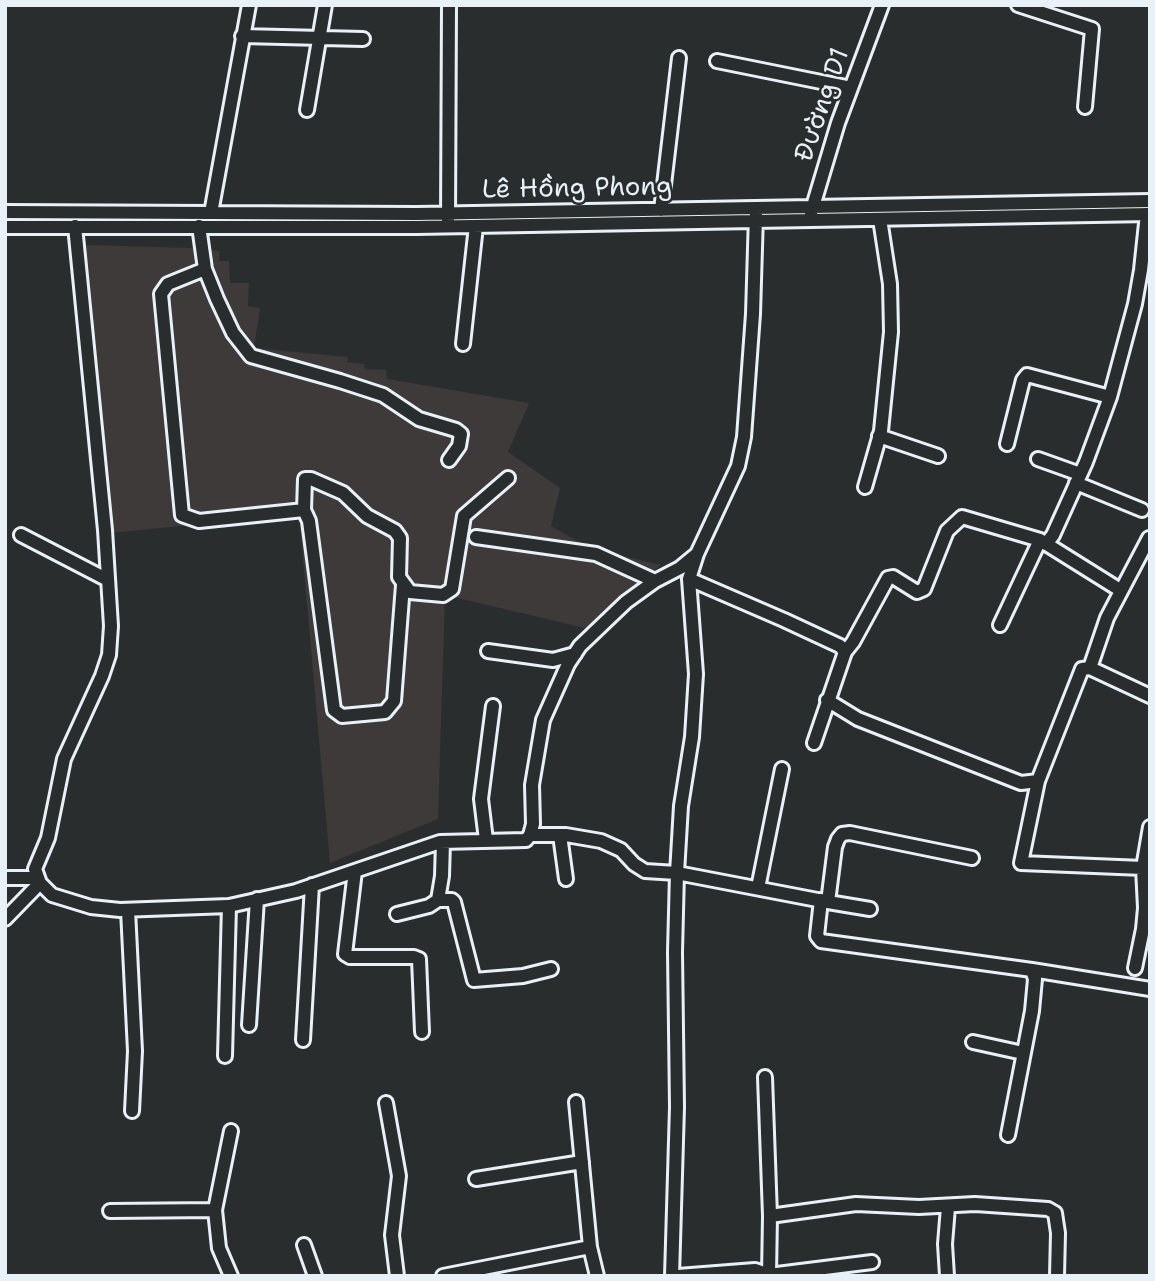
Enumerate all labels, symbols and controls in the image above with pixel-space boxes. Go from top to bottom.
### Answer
street label: Đường D1 [789,44,857,166]
street label: Lê Hồng Phong [482,172,672,206]

